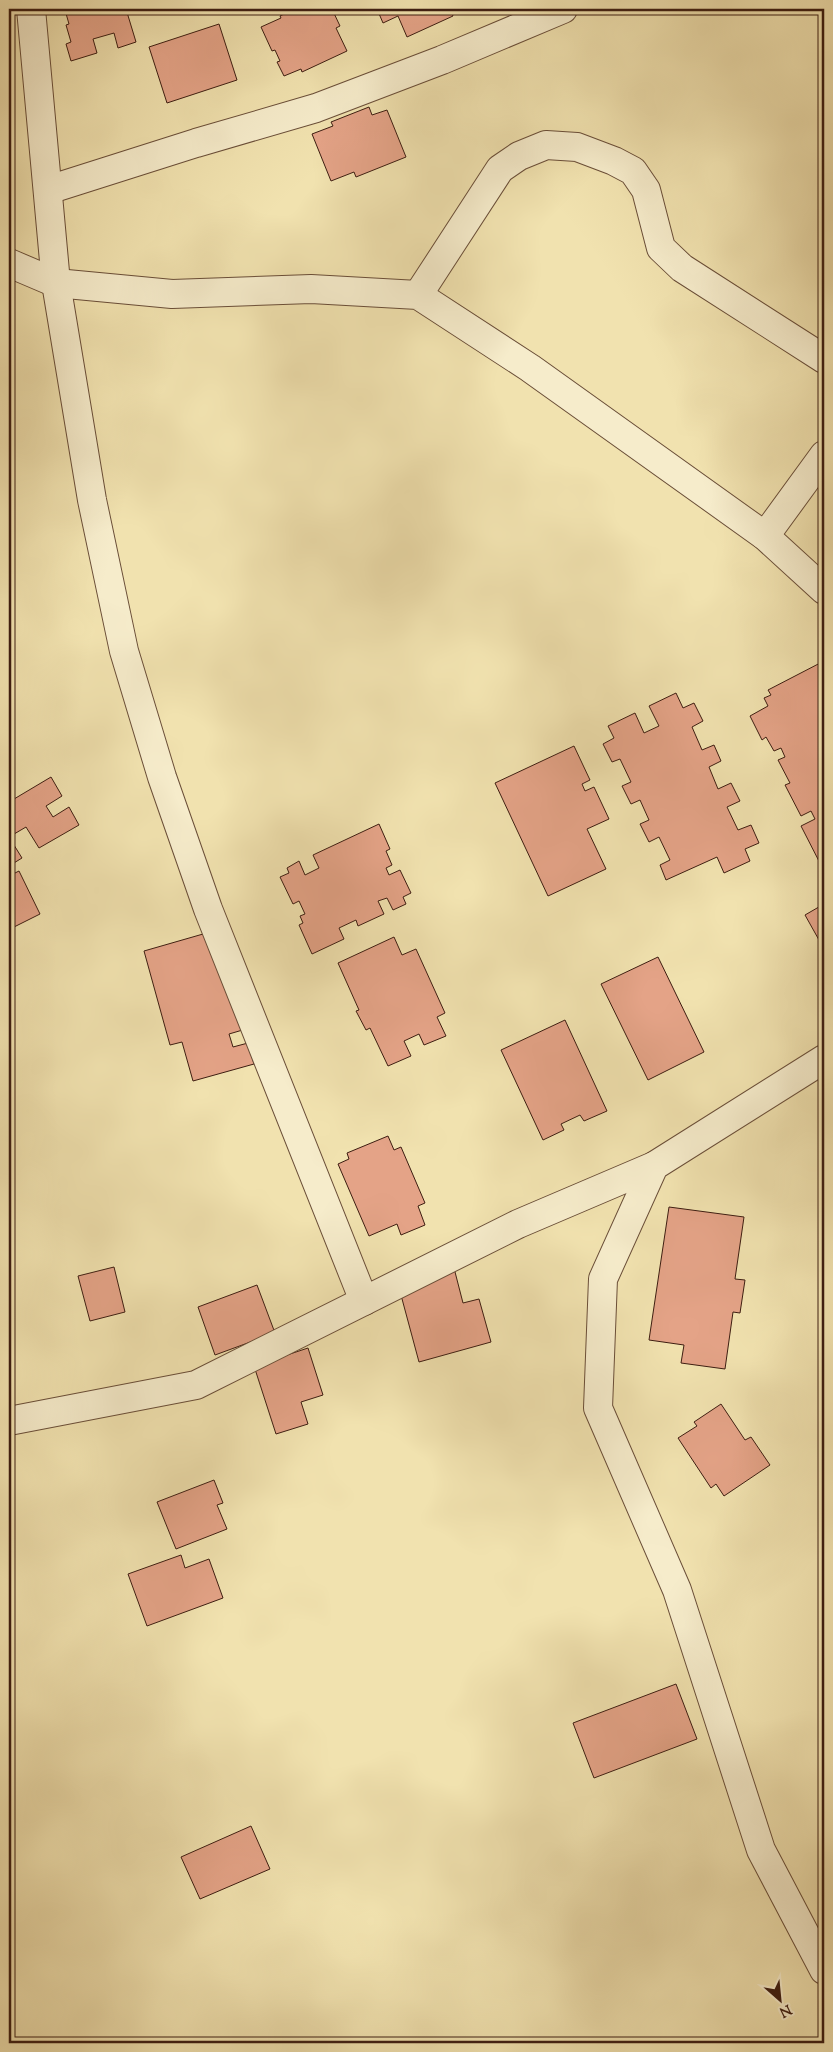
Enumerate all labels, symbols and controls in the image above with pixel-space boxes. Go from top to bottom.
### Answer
north arrow [756,1974,806,2024]
text: N [775,1998,795,2021]

